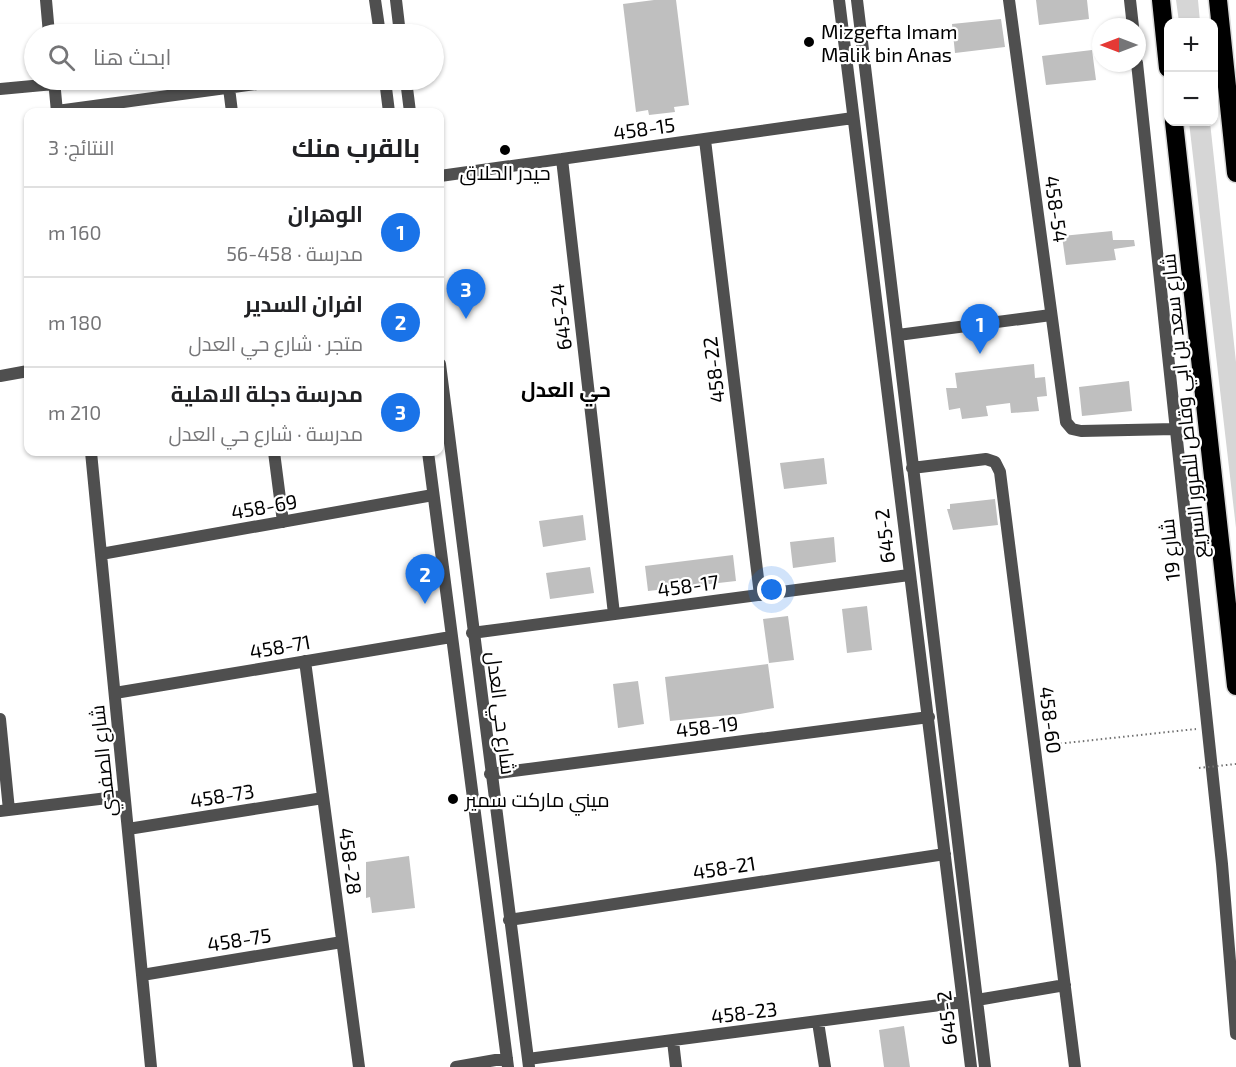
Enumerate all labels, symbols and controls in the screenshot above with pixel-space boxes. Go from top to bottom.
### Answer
north arrow [1092,18,1146,72]
map controls [1164,18,1218,126]
button: + [1164,18,1218,72]
place label: Mizgefta Imam Malik bin Anas [821,19,957,66]
search box [24,24,444,90]
marker: Mizgefta Imam Malik bin Anas [802,35,816,49]
icon: search [45,41,78,74]
text: ابحث هنا [93,43,171,69]
button: − [1164,72,1218,126]
street label: 458-15 [612,112,676,144]
text: بالقرب منك [292,131,420,162]
text: النتائج: 3 [48,135,115,159]
marker: حيدر الحلاق [498,143,512,157]
place label: حيدر الحلاق [459,160,551,186]
street label: 458-54 [1040,174,1074,244]
text: الوهران [288,200,363,226]
text: 160 m [48,220,101,244]
text: 1 [396,220,405,244]
text: مدرسة · 458-56 [226,241,363,265]
street label: شارع سعد بن ابي وقاص للمرور السريع [1155,252,1216,560]
pin: 3 [446,270,486,319]
street label: 645-24 [544,282,576,352]
text: افران السدير [245,290,363,316]
pin: 1 [960,304,1000,354]
text: 180 m [48,310,102,334]
text: 2 [395,310,406,334]
text: متجر · شارع حي العدل [189,331,363,355]
street label: 458-22 [697,335,729,405]
district label: حي العدل [521,376,611,407]
text: مدرسة دجلة الاهلية [171,380,363,406]
text: 210 m [48,400,101,424]
text: 3 [395,400,406,424]
text: مدرسة · شارع حي العدل [168,421,363,445]
street label: 458-69 [229,488,299,524]
street label: 645-2 [869,507,899,565]
street label: شارع 19 [1154,517,1187,582]
pin: 2 [406,554,444,604]
street label: 458-17 [656,569,720,601]
your location [757,575,786,604]
street label: 458-71 [248,629,312,663]
street label: شارع حي العدل [478,650,521,777]
street label: 458-60 [1035,685,1067,755]
street label: شارع الصفدي [84,703,125,818]
street label: 458-19 [674,710,740,742]
street label: 458-73 [188,778,256,812]
place label: ميني ماركت سمير [464,787,610,816]
marker: ميني ماركت سمير [446,792,460,806]
street label: 458-28 [334,826,368,896]
street label: 458-21 [691,850,757,884]
street label: 458-75 [205,922,273,956]
street label: 645-2 [931,989,961,1047]
street label: 458-23 [710,996,778,1028]

